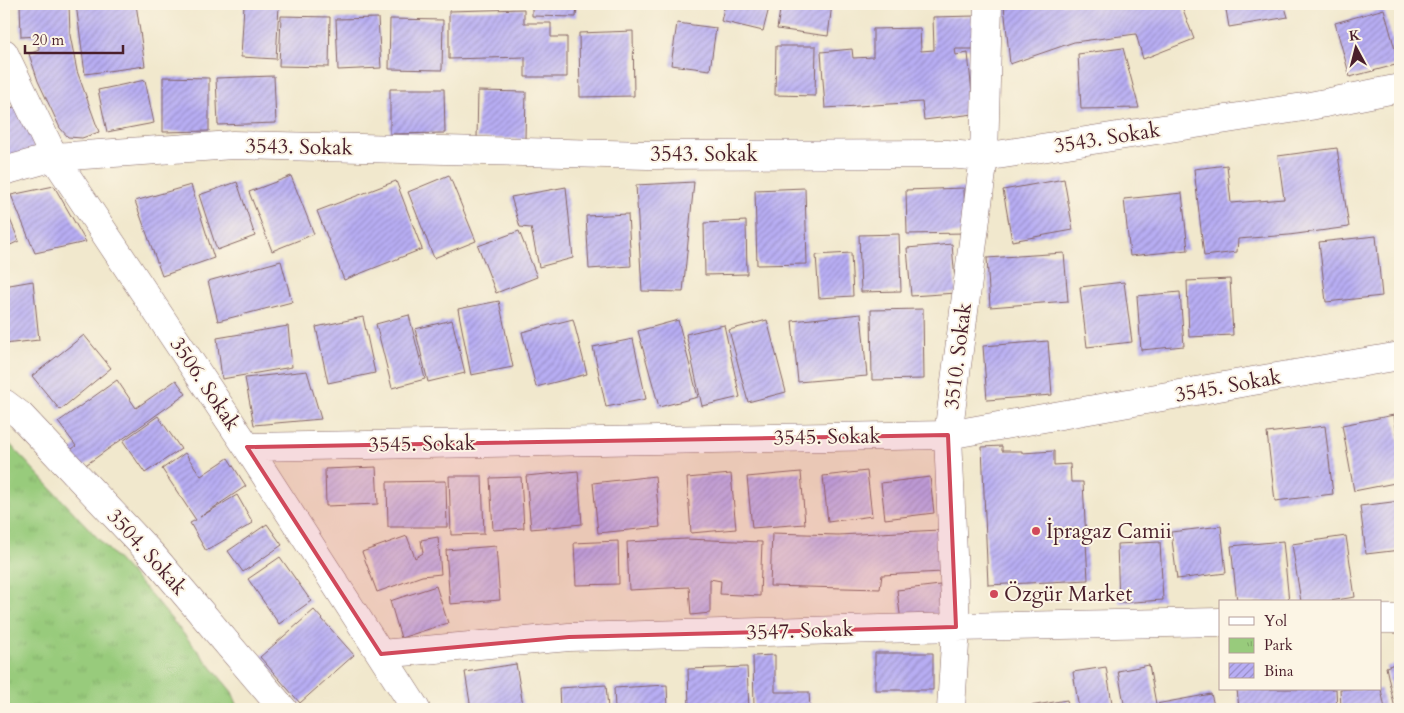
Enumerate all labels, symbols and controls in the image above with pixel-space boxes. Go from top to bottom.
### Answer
scale bar [25,22,122,54]
north arrow [1332,22,1382,72]
text: K [1348,25,1362,46]
text: 20 m [32,30,64,50]
street label: 3543. Sokak [1052,115,1163,161]
street label: 3543. Sokak [245,132,354,162]
street label: 3543. Sokak [650,140,758,169]
street label: 3510. Sokak [937,300,979,411]
street label: 3506. Sokak [163,331,247,437]
street label: 3545. Sokak [1173,362,1284,410]
street label: 3545. Sokak [773,422,882,452]
street label: 3545. Sokak [368,429,477,459]
street label: 3504. Sokak [100,502,194,602]
place label: İpragaz Camii [1046,517,1172,546]
marker: İpragaz Camii [1030,525,1042,537]
place label: Özgür Market [1004,580,1132,609]
marker: Özgür Market [988,588,1000,600]
legend [1219,600,1382,690]
text: Yol [1264,611,1287,631]
street label: 3547. Sokak [746,615,855,647]
text: Park [1264,635,1293,655]
text: Bina [1264,661,1294,681]

